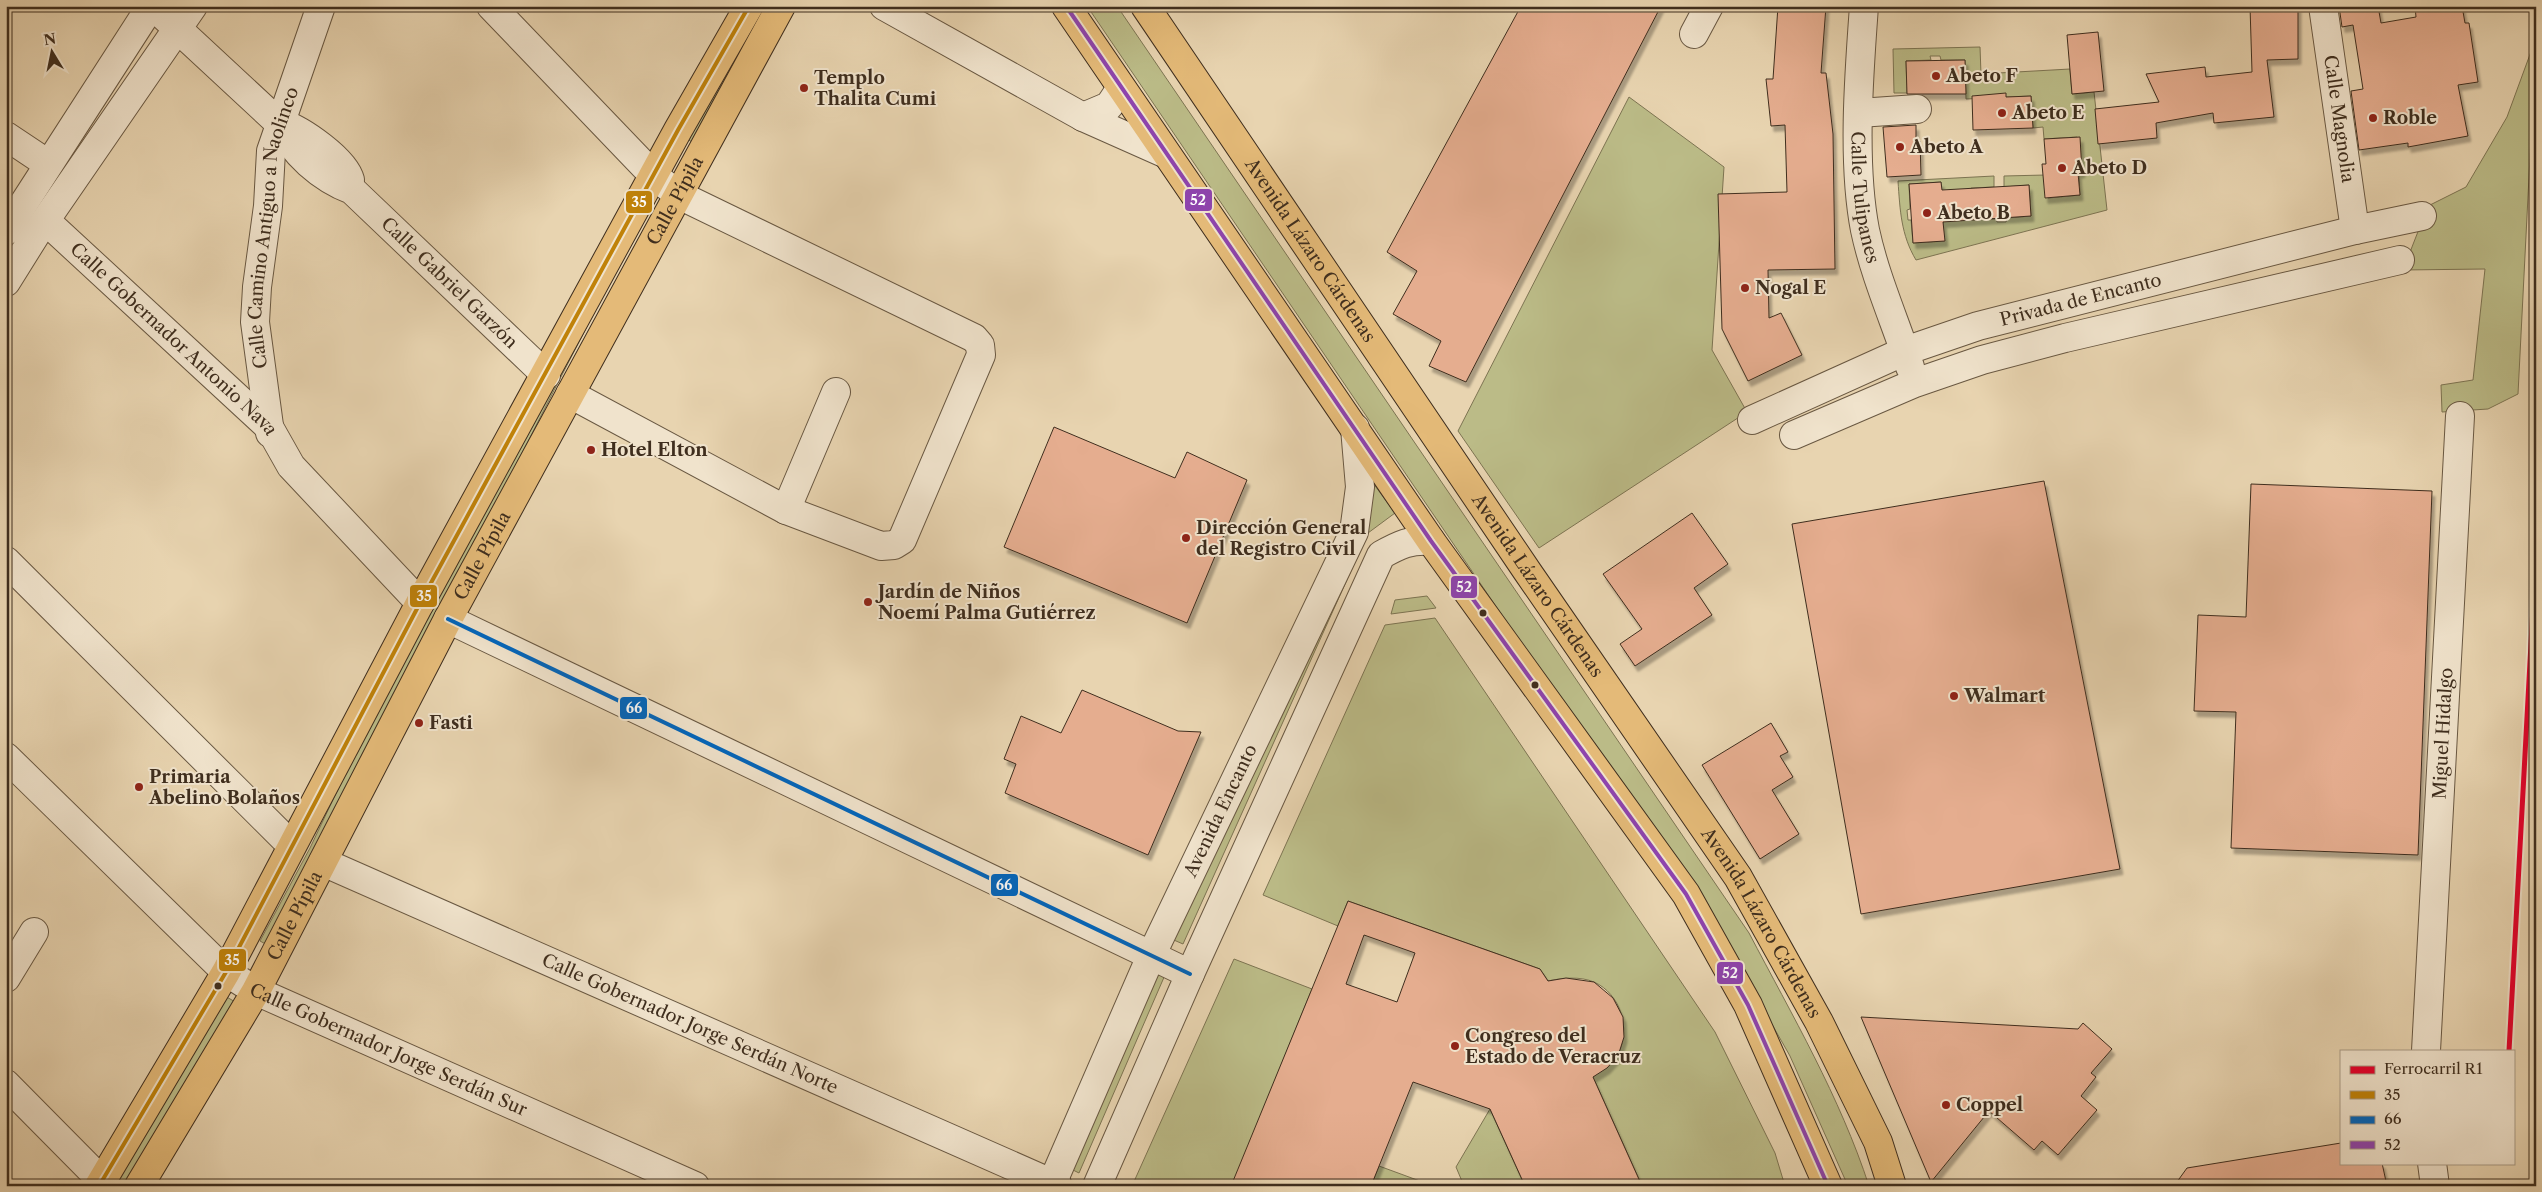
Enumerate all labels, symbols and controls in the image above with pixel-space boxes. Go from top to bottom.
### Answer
north arrow [28,28,78,78]
text: N [42,29,57,49]
street label: Calle Magnolia [2319,54,2359,185]
place label: Abeto F [1945,65,2018,87]
place label: Templo Thalita Cumi [814,67,937,110]
marker: Abeto F [1930,70,1942,82]
marker: Templo Thalita Cumi [798,82,810,94]
street label: Calle Camino Antiguo a Naolinco [244,84,303,370]
place label: Abeto E [2011,102,2085,124]
marker: Abeto E [1996,107,2008,119]
place label: Roble [2383,107,2437,129]
marker: Roble [2367,112,2379,124]
street label: Calle Tulipanes [1847,131,1884,266]
place label: Abeto A [1909,136,1984,158]
marker: Abeto A [1894,141,1906,153]
street label: Calle Pípila [642,152,708,249]
street label: Avenida Lázaro Cárdenas [1240,153,1380,346]
place label: Abeto D [2071,157,2147,179]
marker: Abeto D [2056,162,2068,174]
line badge: 52 [1184,188,1213,212]
line badge: 35 [625,190,653,214]
text: 52 [1190,191,1206,209]
text: 35 [631,193,647,211]
place label: Abeto B [1936,202,2010,224]
marker: Abeto B [1921,207,1933,219]
street label: Calle Gabriel Garzón [376,213,522,353]
street label: Calle Gobernador Antonio Nava [66,238,282,439]
street label: Privada de Encanto [1998,269,2164,331]
place label: Nogal E [1755,277,1826,299]
marker: Nogal E [1739,282,1751,294]
place label: Hotel Elton [601,439,708,461]
marker: Hotel Elton [585,444,597,456]
street label: Avenida Lázaro Cárdenas [1467,489,1608,681]
street label: Calle Pípila [449,507,516,604]
place label: Dirección General del Registro Civil [1196,517,1366,560]
marker: Dirección General del Registro Civil [1180,532,1192,544]
line badge: 52 [1450,575,1478,599]
text: 52 [1456,578,1472,596]
place label: Jardín de Niños Noemí Palma Gutiérrez [875,581,1096,624]
line badge: 35 [409,584,438,608]
text: 35 [416,587,432,605]
marker: Jardín de Niños Noemí Palma Gutiérrez [862,596,874,608]
unlabelled marker [1478,608,1488,618]
street label: Miguel Hidalgo [2428,667,2458,800]
unlabelled marker [1530,680,1540,690]
place label: Walmart [1963,685,2046,707]
marker: Walmart [1948,690,1960,702]
line badge: 66 [619,696,648,720]
text: 66 [626,699,642,717]
place label: Fasti [429,712,473,734]
marker: Fasti [413,717,425,729]
street label: Avenida Encanto [1179,741,1262,882]
place label: Primaria Abelino Bolaños [148,766,300,809]
marker: Primaria Abelino Bolaños [133,781,145,793]
street label: Avenida Lázaro Cárdenas [1696,823,1826,1022]
street label: Calle Pípila [263,867,327,964]
line badge: 66 [990,873,1019,897]
text: 66 [996,876,1012,894]
line badge: 35 [218,948,247,972]
street label: Calle Gobernador Jorge Serdán Norte [538,949,841,1099]
text: 35 [224,951,240,969]
line badge: 52 [1716,961,1744,985]
text: 52 [1722,964,1738,982]
street label: Calle Gobernador Jorge Serdán Sur [246,979,531,1121]
unlabelled marker [213,981,223,991]
place label: Congreso del Estado de Veracruz [1465,1025,1641,1068]
marker: Congreso del Estado de Veracruz [1449,1040,1461,1052]
legend [2340,1050,2514,1164]
text: Ferrocarril R1 [2384,1059,2483,1078]
text: 35 [2384,1085,2400,1104]
place label: Coppel [1956,1094,2023,1116]
marker: Coppel [1940,1099,1952,1111]
text: 66 [2384,1109,2402,1128]
text: 52 [2384,1135,2401,1154]

